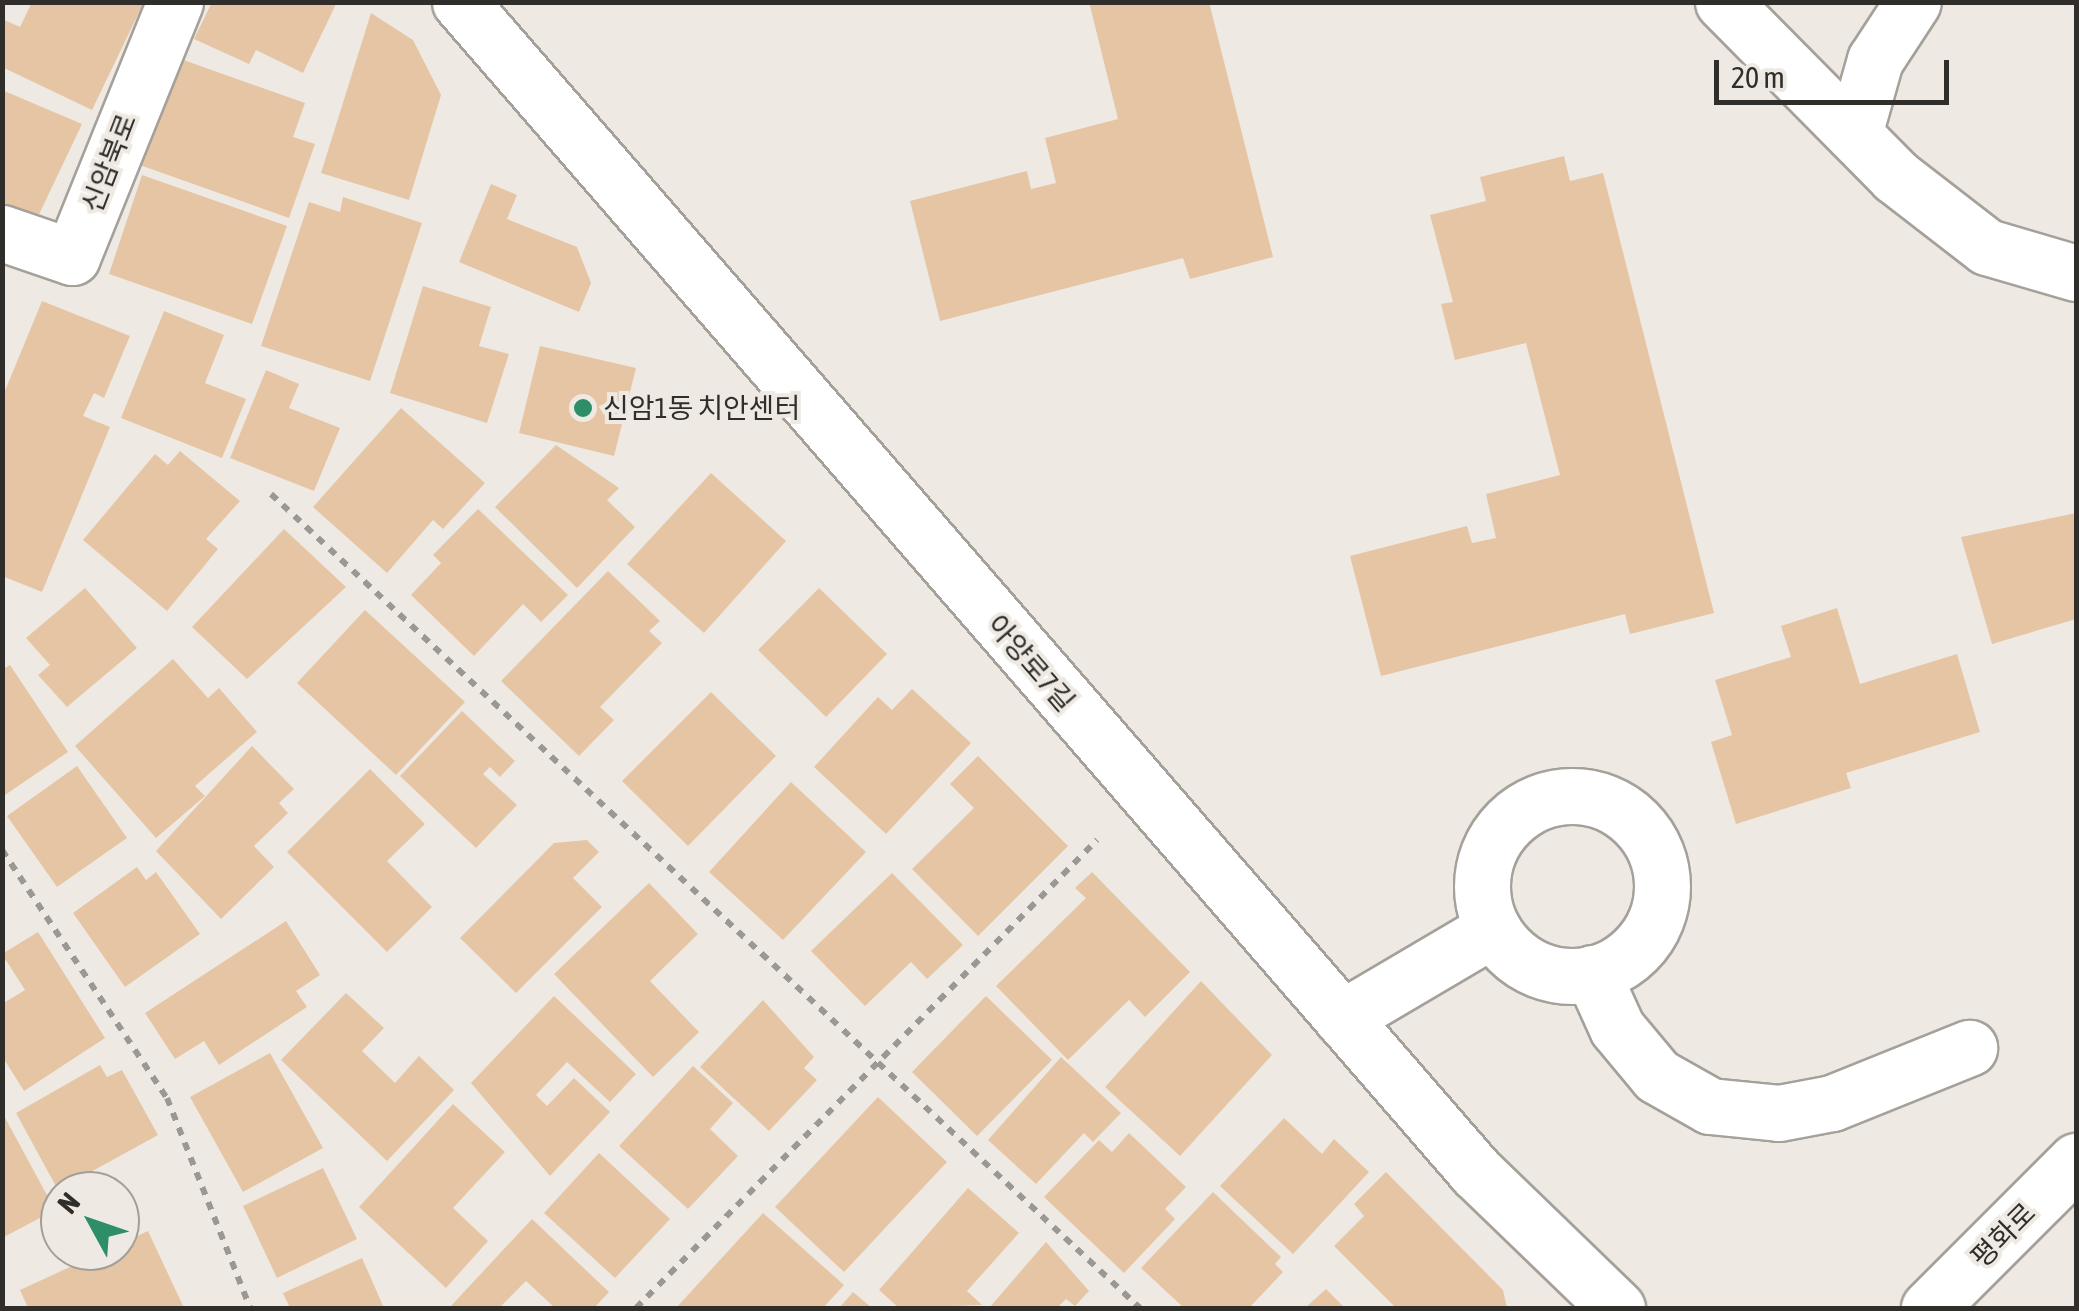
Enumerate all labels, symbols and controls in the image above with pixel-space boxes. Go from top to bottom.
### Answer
scale bar [1719,40,1954,102]
text: 20 m [1731,60,1785,94]
street label: 신암북로 [75,109,143,217]
place label: 신암1동 치안센터 [603,391,800,425]
marker: 신암1동 치안센터 [572,397,594,419]
street label: 아양로7길 [980,608,1082,718]
north arrow [40,1171,140,1271]
text: N [51,1186,86,1220]
street label: 평화로 [1964,1196,2042,1274]

